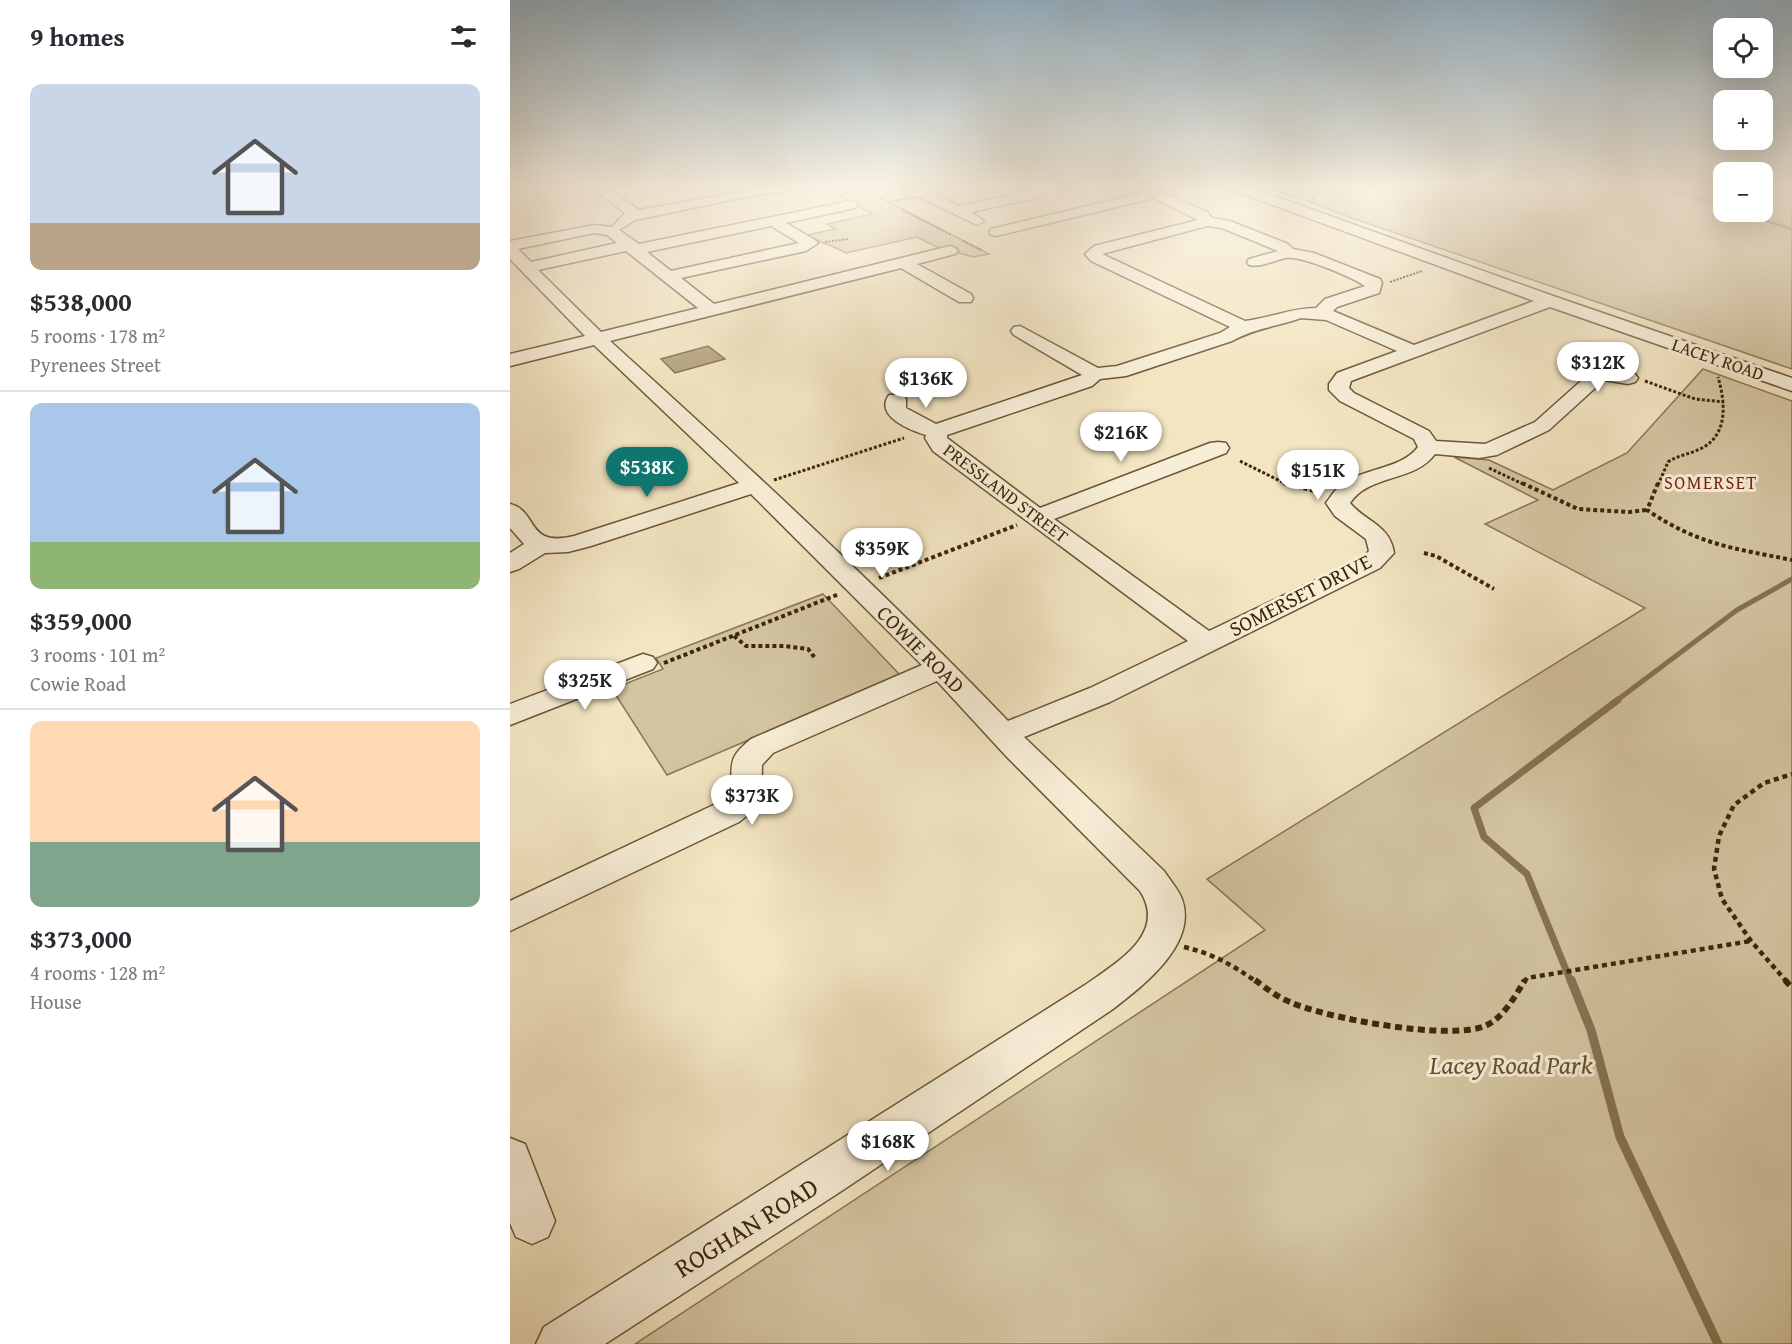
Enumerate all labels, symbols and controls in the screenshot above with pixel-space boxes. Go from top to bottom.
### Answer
text: 9 homes [30,17,125,56]
map controls [1713,18,1773,222]
button: locate [1713,18,1773,78]
icon: filters [447,20,480,53]
button: + [1713,90,1773,150]
icon: home [201,123,309,231]
button: − [1713,162,1773,222]
text: $538,000 [30,282,132,321]
text: 5 rooms · 178 m² [30,321,165,350]
street label: LACEY ROAD [1668,331,1768,387]
pin: $312K [1556,342,1640,393]
text: $312K [1571,347,1625,376]
text: Pyrenees Street [30,350,161,379]
pin: $136K [884,358,968,409]
text: $136K [899,363,953,392]
pin: $216K [1079,412,1163,463]
text: $216K [1094,417,1148,446]
street label: PRESSLAND STREET [938,437,1074,549]
icon: home [201,442,309,550]
pin: $538K [605,447,689,498]
pin: $151K [1276,450,1360,501]
text: $538K [620,452,674,481]
text: $151K [1291,455,1345,484]
district label: SOMERSET [1664,469,1758,496]
pin: $359K [840,528,924,579]
text: $359K [855,533,909,562]
street label: SOMERSET DRIVE [1224,546,1377,644]
street label: COWIE ROAD [870,598,972,700]
text: $359,000 [30,601,132,640]
text: 3 rooms · 101 m² [30,640,165,669]
pin: $325K [543,660,627,711]
text: $325K [558,665,612,694]
text: Cowie Road [30,669,126,698]
icon: home [201,760,309,868]
pin: $373K [710,775,794,826]
text: $373K [725,780,779,809]
text: $373,000 [30,919,132,958]
text: 4 rooms · 128 m² [30,958,165,987]
text: House [30,987,82,1016]
park label: Lacey Road Park [1428,1045,1593,1084]
pin: $168K [846,1121,930,1172]
text: $168K [861,1126,915,1155]
street label: ROGHAN ROAD [666,1167,826,1287]

